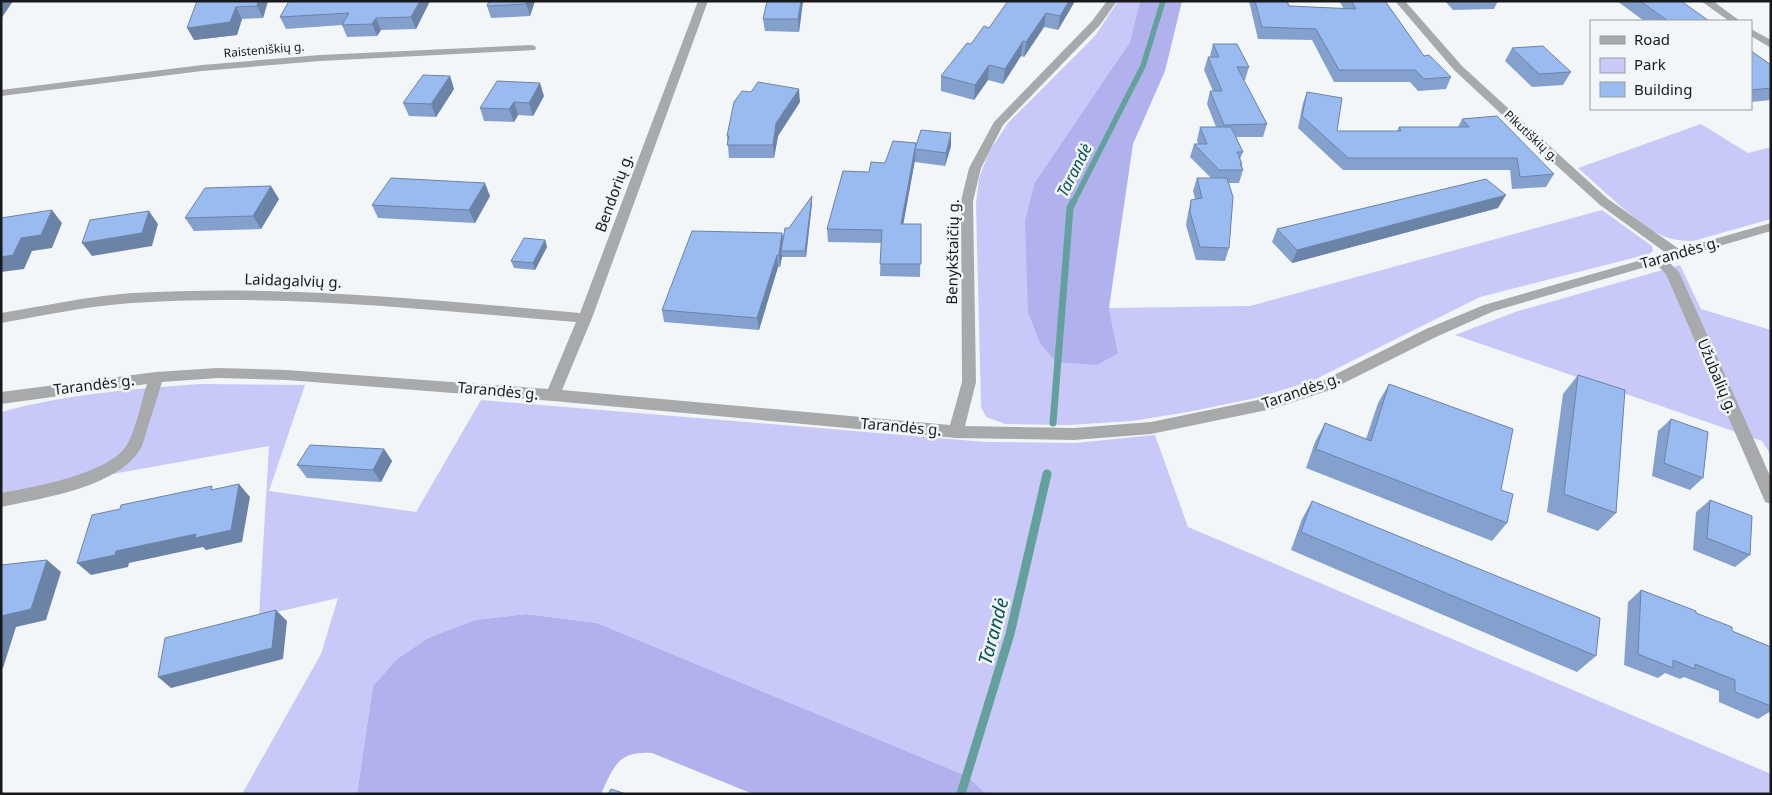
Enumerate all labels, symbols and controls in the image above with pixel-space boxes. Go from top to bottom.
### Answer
legend [1590,20,1752,110]
text: Road [1634,29,1670,49]
street label: Raisteniškių g. [223,38,305,62]
text: Park [1634,54,1666,74]
text: Building [1634,79,1692,99]
street label: Pikutiškių g. [1501,106,1562,165]
water label: Tarandė [1051,139,1097,201]
street label: Bendorių g. [590,151,637,235]
street label: Benykštaičių g. [941,199,963,305]
street label: Tarandės g. [1638,231,1721,273]
street label: Laidagalvių g. [244,268,342,292]
street label: Užubalių g. [1693,335,1743,416]
street label: Tarandės g. [1259,367,1342,413]
street label: Tarandės g. [52,369,135,399]
street label: Tarandės g. [457,377,539,404]
street label: Tarandės g. [860,413,942,440]
water label: Tarandė [972,595,1014,667]

